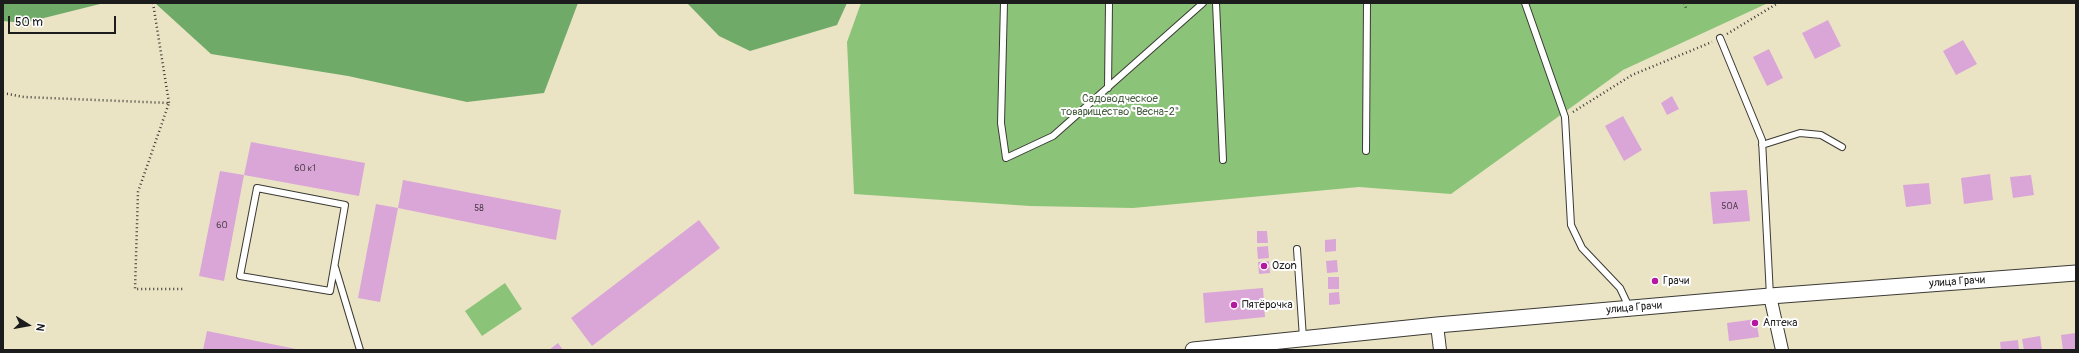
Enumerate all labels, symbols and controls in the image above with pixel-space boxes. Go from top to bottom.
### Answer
scale bar [10,8,118,34]
text: 50 m [15,15,43,30]
park label: Садоводческое товарищество "Весна-2" [1061,92,1179,118]
house number: 60 к1 [294,164,316,174]
house number: 50А [1722,202,1738,212]
house number: 58 [474,204,484,214]
house number: 60 [216,221,228,231]
place label: Ozon [1272,259,1297,273]
marker: Ozon [1259,261,1269,271]
street label: улица Грачи [1929,273,1985,291]
place label: Грачи [1663,274,1689,288]
marker: Грачи [1650,276,1660,286]
place label: Пятёрочка [1242,298,1293,312]
street label: улица Грачи [1606,299,1662,317]
marker: Пятёрочка [1229,300,1239,310]
north arrow [8,305,48,345]
place label: Аптека [1763,316,1797,330]
marker: Аптека [1750,318,1760,328]
text: N [33,322,47,332]

